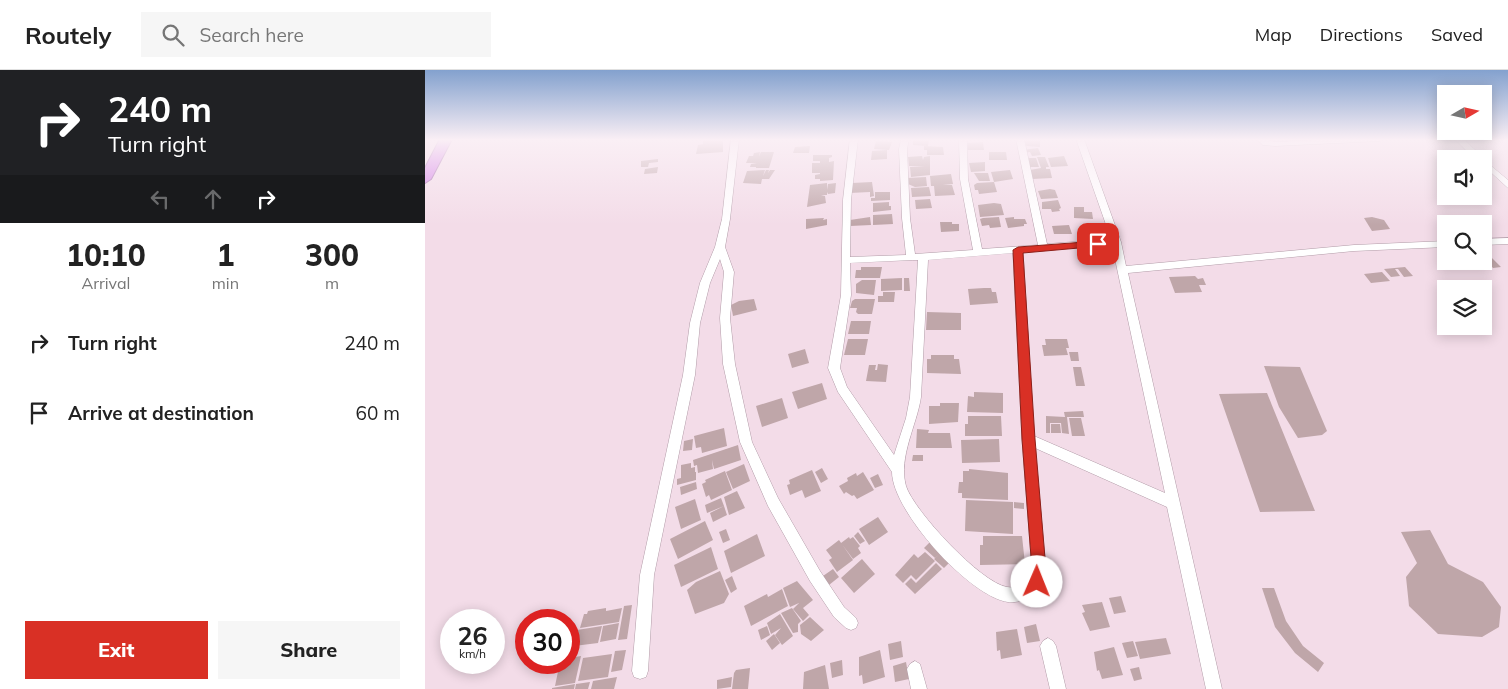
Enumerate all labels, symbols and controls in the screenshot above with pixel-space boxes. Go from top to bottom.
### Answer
search box [141,12,491,57]
text: Routely [25,20,111,50]
icon: search [159,21,187,49]
text: Search here [199,23,304,47]
text: Map [1255,23,1292,46]
text: Directions [1320,23,1403,46]
text: Saved [1431,23,1483,46]
north arrow [1437,85,1493,140]
map controls [1437,85,1492,335]
text: 240 m [108,87,212,131]
icon: right [25,90,90,155]
text: Turn right [108,130,206,158]
button: sound [1437,150,1492,205]
icon: left [146,185,174,213]
icon: ahead [199,185,227,213]
icon: right [252,185,280,213]
button: search [1437,215,1492,270]
pin [1077,223,1119,265]
icon: arrive [1084,230,1112,258]
text: 10:10 [66,236,146,274]
text: 1 [216,236,234,274]
text: 300 [305,236,359,274]
text: Arrival [81,273,130,293]
text: min [212,273,239,293]
text: m [325,273,339,293]
button: layers [1437,280,1492,335]
icon: right [25,329,53,357]
text: Turn right [68,331,157,355]
text: 240 m [344,331,400,355]
icon: arrive [25,399,53,427]
text: Arrive at destination [68,401,254,425]
text: 60 m [356,401,400,425]
position arrow [1010,555,1062,607]
speed limit sign: 30 [515,609,580,674]
text: 26 [457,620,488,651]
button: Exit [25,621,208,679]
button: Share [218,621,400,679]
text: km/h [459,646,486,661]

